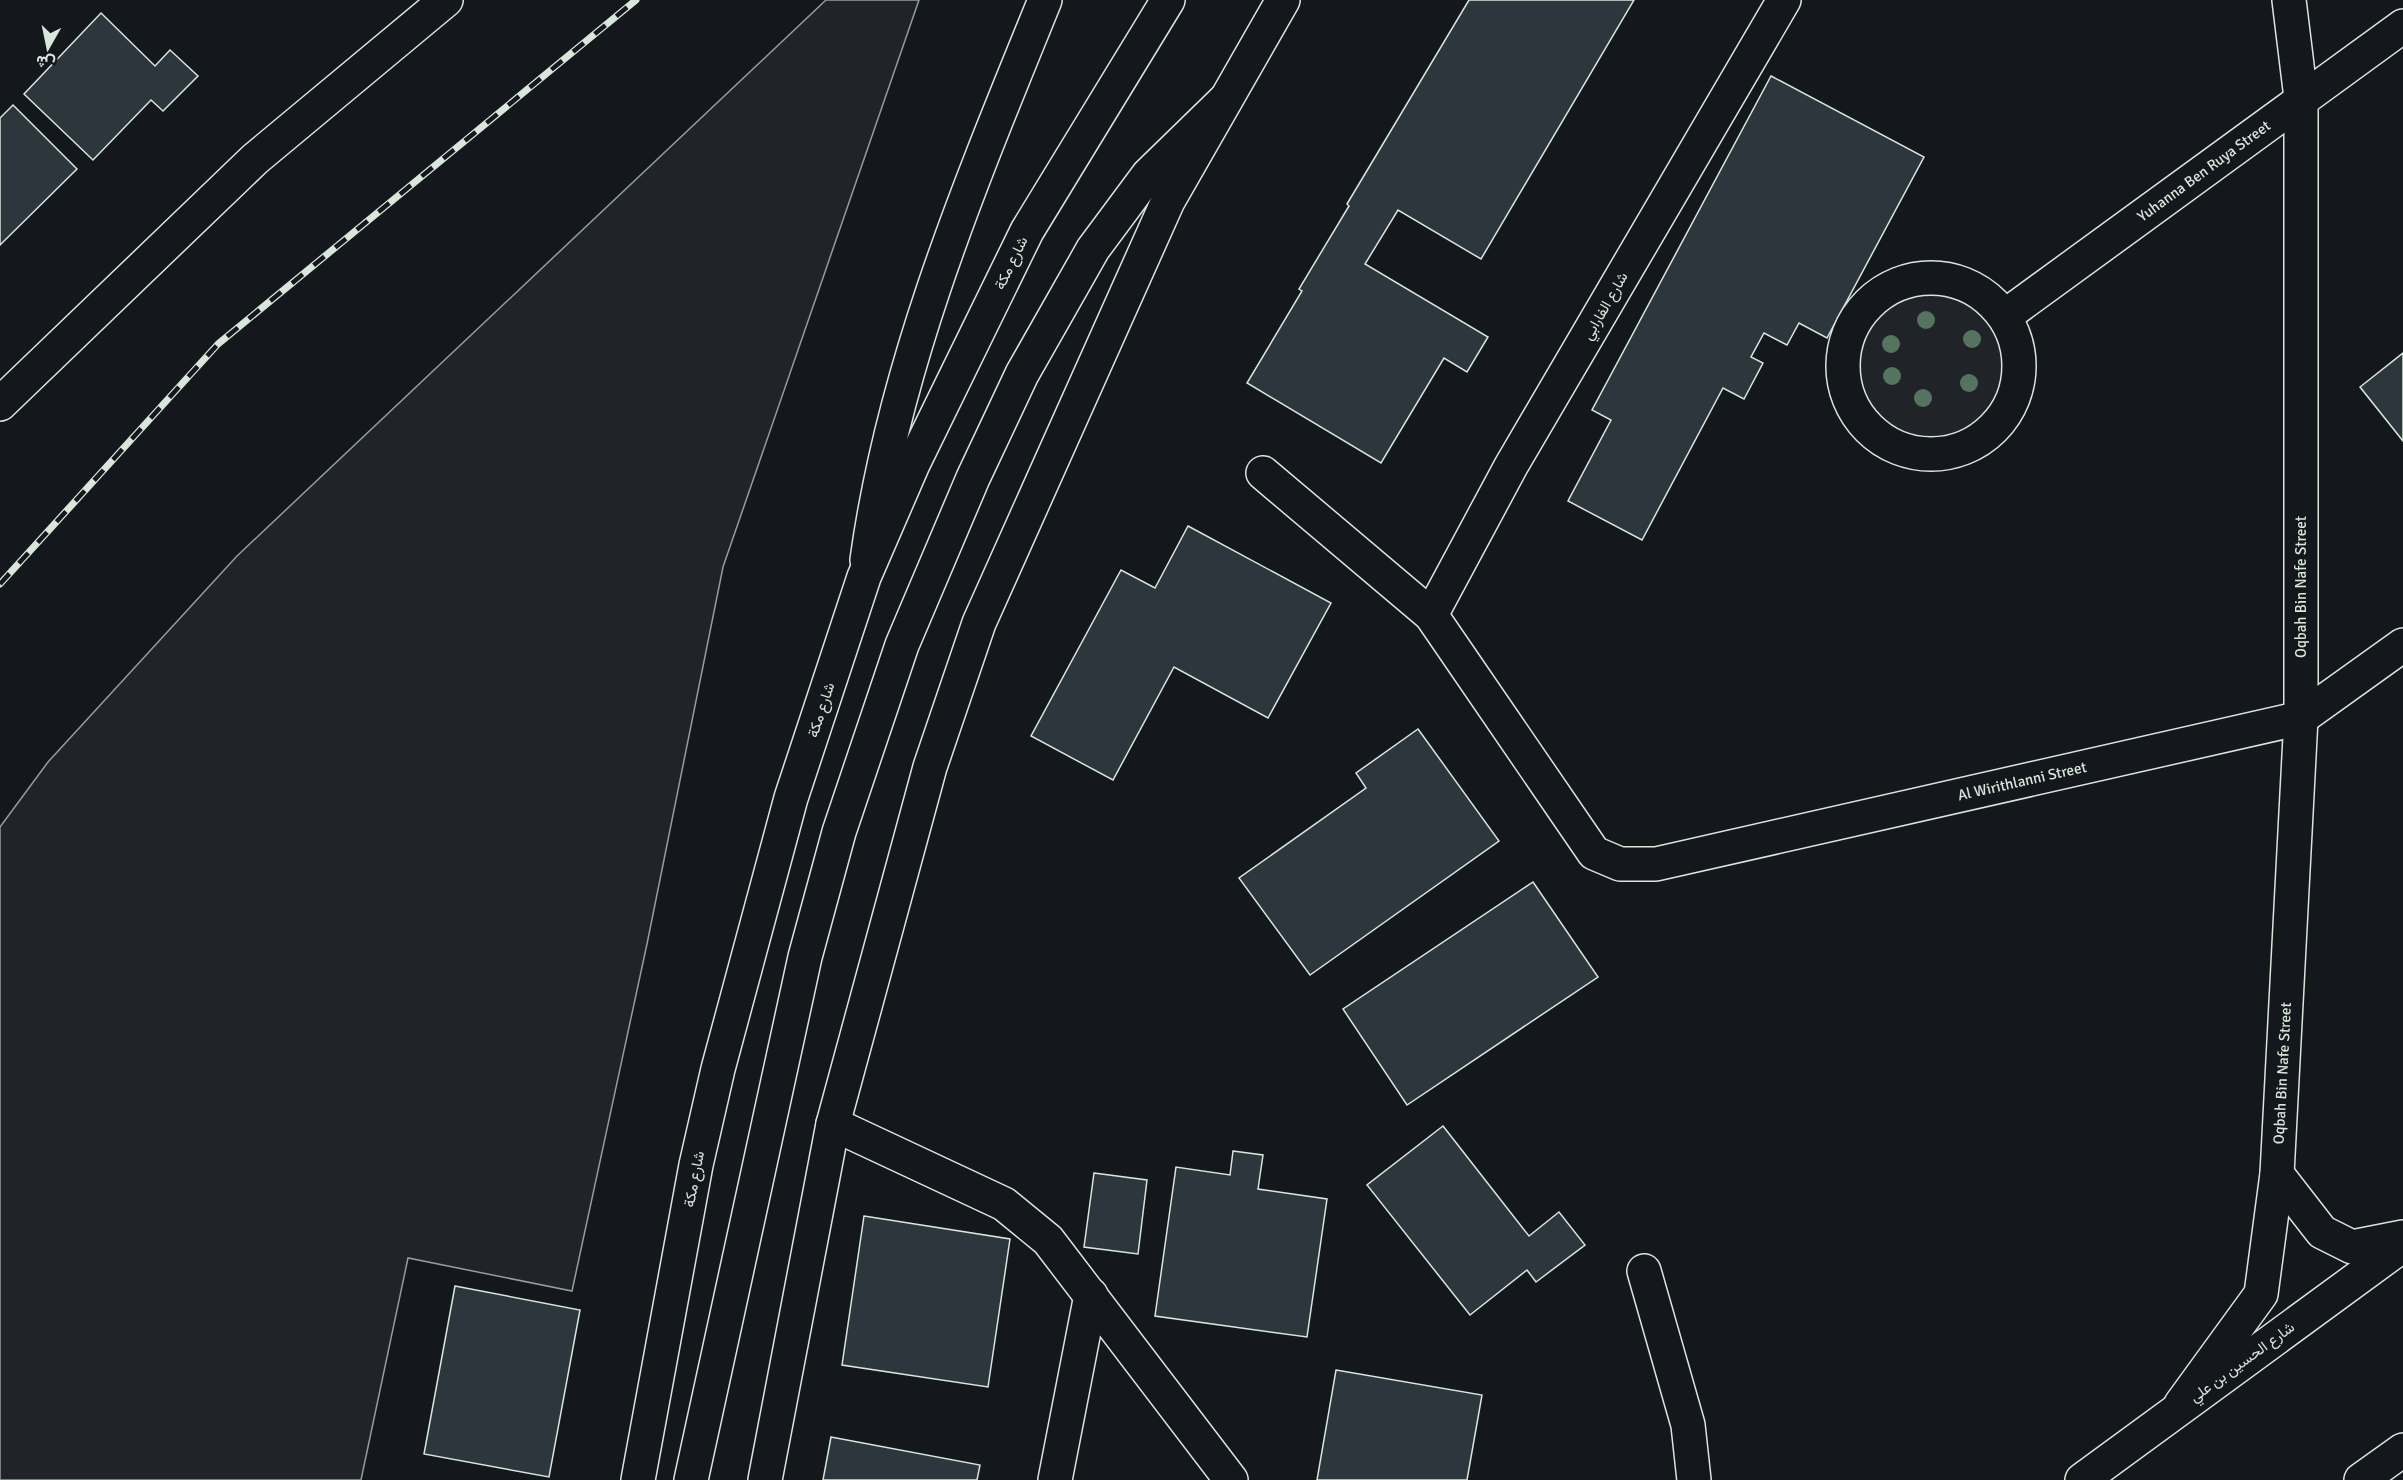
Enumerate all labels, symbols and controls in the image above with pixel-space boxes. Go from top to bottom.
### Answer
north arrow [18,18,78,78]
text: ش [35,50,57,73]
street label: Yuhanna Ben Ruya Street [2134,117,2274,226]
street label: شارع مكة [990,233,1033,293]
street label: شارع الفارابي [1578,269,1635,345]
street label: Oqbah Bin Nafe Street [2292,516,2310,658]
street label: شارع مكة [804,680,840,740]
street label: Al Wirithlanni Street [1956,758,2088,804]
street label: Oqbah Bin Nafe Street [2270,1002,2295,1145]
street label: شارع مكة [680,1149,710,1209]
street label: شارع الحسين بن علي [2186,1318,2300,1409]

